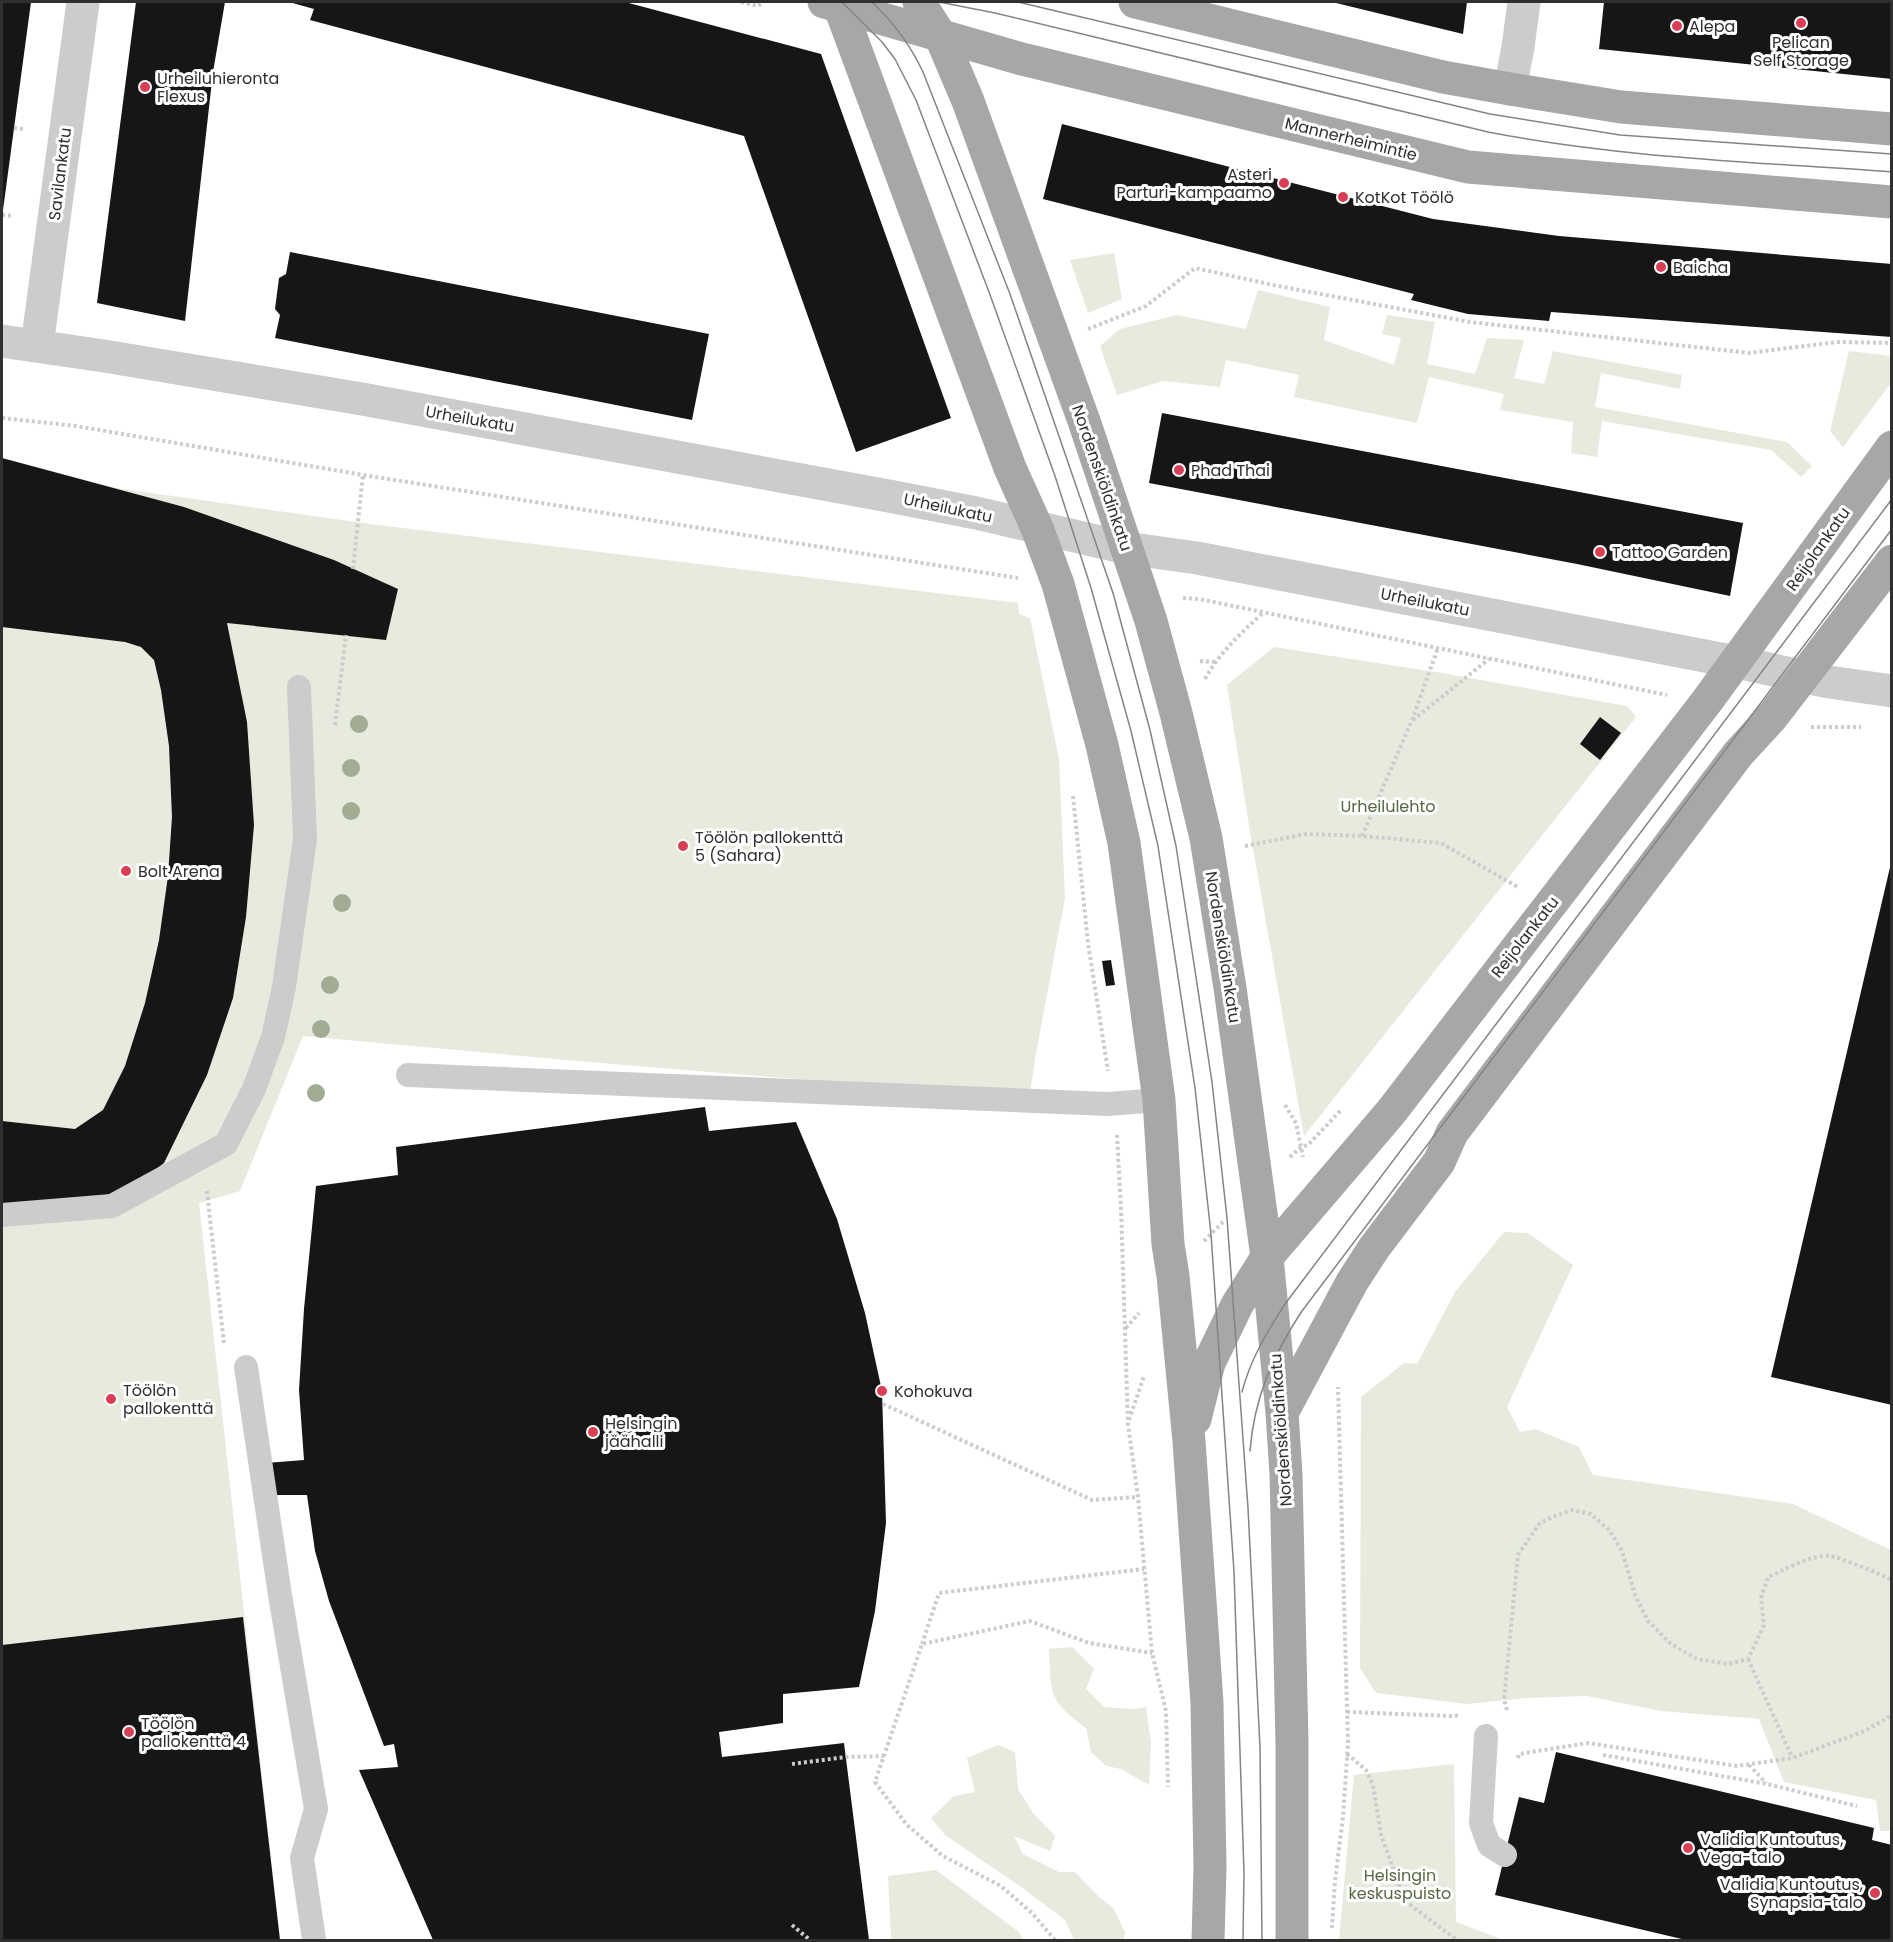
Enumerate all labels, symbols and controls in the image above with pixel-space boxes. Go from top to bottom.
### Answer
place label: Alepa [1689,15,1735,38]
marker: Pelican Self Storage [1794,16,1808,30]
marker: Alepa [1670,19,1684,33]
place label: Pelican Self Storage [1753,31,1849,72]
place label: Urheiluhieronta Flexus [157,67,279,108]
marker: Urheiluhieronta Flexus [138,80,152,94]
street label: Mannerheimintie [1283,111,1420,167]
street label: Savilankatu [43,126,77,222]
place label: Asteri Parturi-kampaamo [1116,163,1272,204]
marker: Asteri Parturi-kampaamo [1277,176,1291,190]
place label: KotKot Töölö [1355,186,1454,209]
marker: KotKot Töölö [1336,190,1350,204]
place label: Baicha [1673,256,1728,279]
marker: Baicha [1654,260,1668,274]
street label: Urheilukatu [424,400,516,438]
street label: Nordenskiöldinkatu [1066,402,1138,554]
place label: Phad Thai [1191,459,1270,482]
marker: Phad Thai [1172,463,1186,477]
street label: Urheilukatu [902,487,994,529]
street label: Reijolankatu [1781,502,1855,596]
place label: Tattoo Garden [1612,541,1728,564]
marker: Tattoo Garden [1593,545,1607,559]
street label: Urheilukatu [1379,582,1471,622]
park label: Urheilulehto [1340,795,1436,818]
place label: Töölön pallokenttä 5 (Sahara) [695,826,843,867]
marker: Töölön pallokenttä 5 (Sahara) [676,839,690,853]
place label: Bolt Arena [138,860,220,883]
marker: Bolt Arena [119,864,133,878]
street label: Nordenskiöldinkatu [1200,870,1246,1024]
street label: Reijolankatu [1486,891,1564,983]
street label: Nordenskiöldinkatu [1264,1353,1298,1507]
place label: Töölön pallokenttä [123,1379,214,1420]
place label: Kohokuva [894,1380,973,1403]
marker: Kohokuva [875,1384,889,1398]
marker: Töölön pallokenttä [104,1392,118,1406]
place label: Helsingin jäähalli [604,1412,677,1453]
marker: Helsingin jäähalli [586,1425,600,1439]
place label: Töölön pallokenttä 4 [141,1712,246,1753]
marker: Töölön pallokenttä 4 [122,1725,136,1739]
place label: Validia Kuntoutus, Vega-talo [1700,1828,1843,1869]
marker: Validia Kuntoutus, Vega-talo [1681,1841,1695,1855]
park label: Helsingin keskuspuisto [1349,1864,1451,1905]
place label: Validia Kuntoutus, Synapsia-talo [1720,1873,1863,1914]
marker: Validia Kuntoutus, Synapsia-talo [1868,1886,1882,1900]

